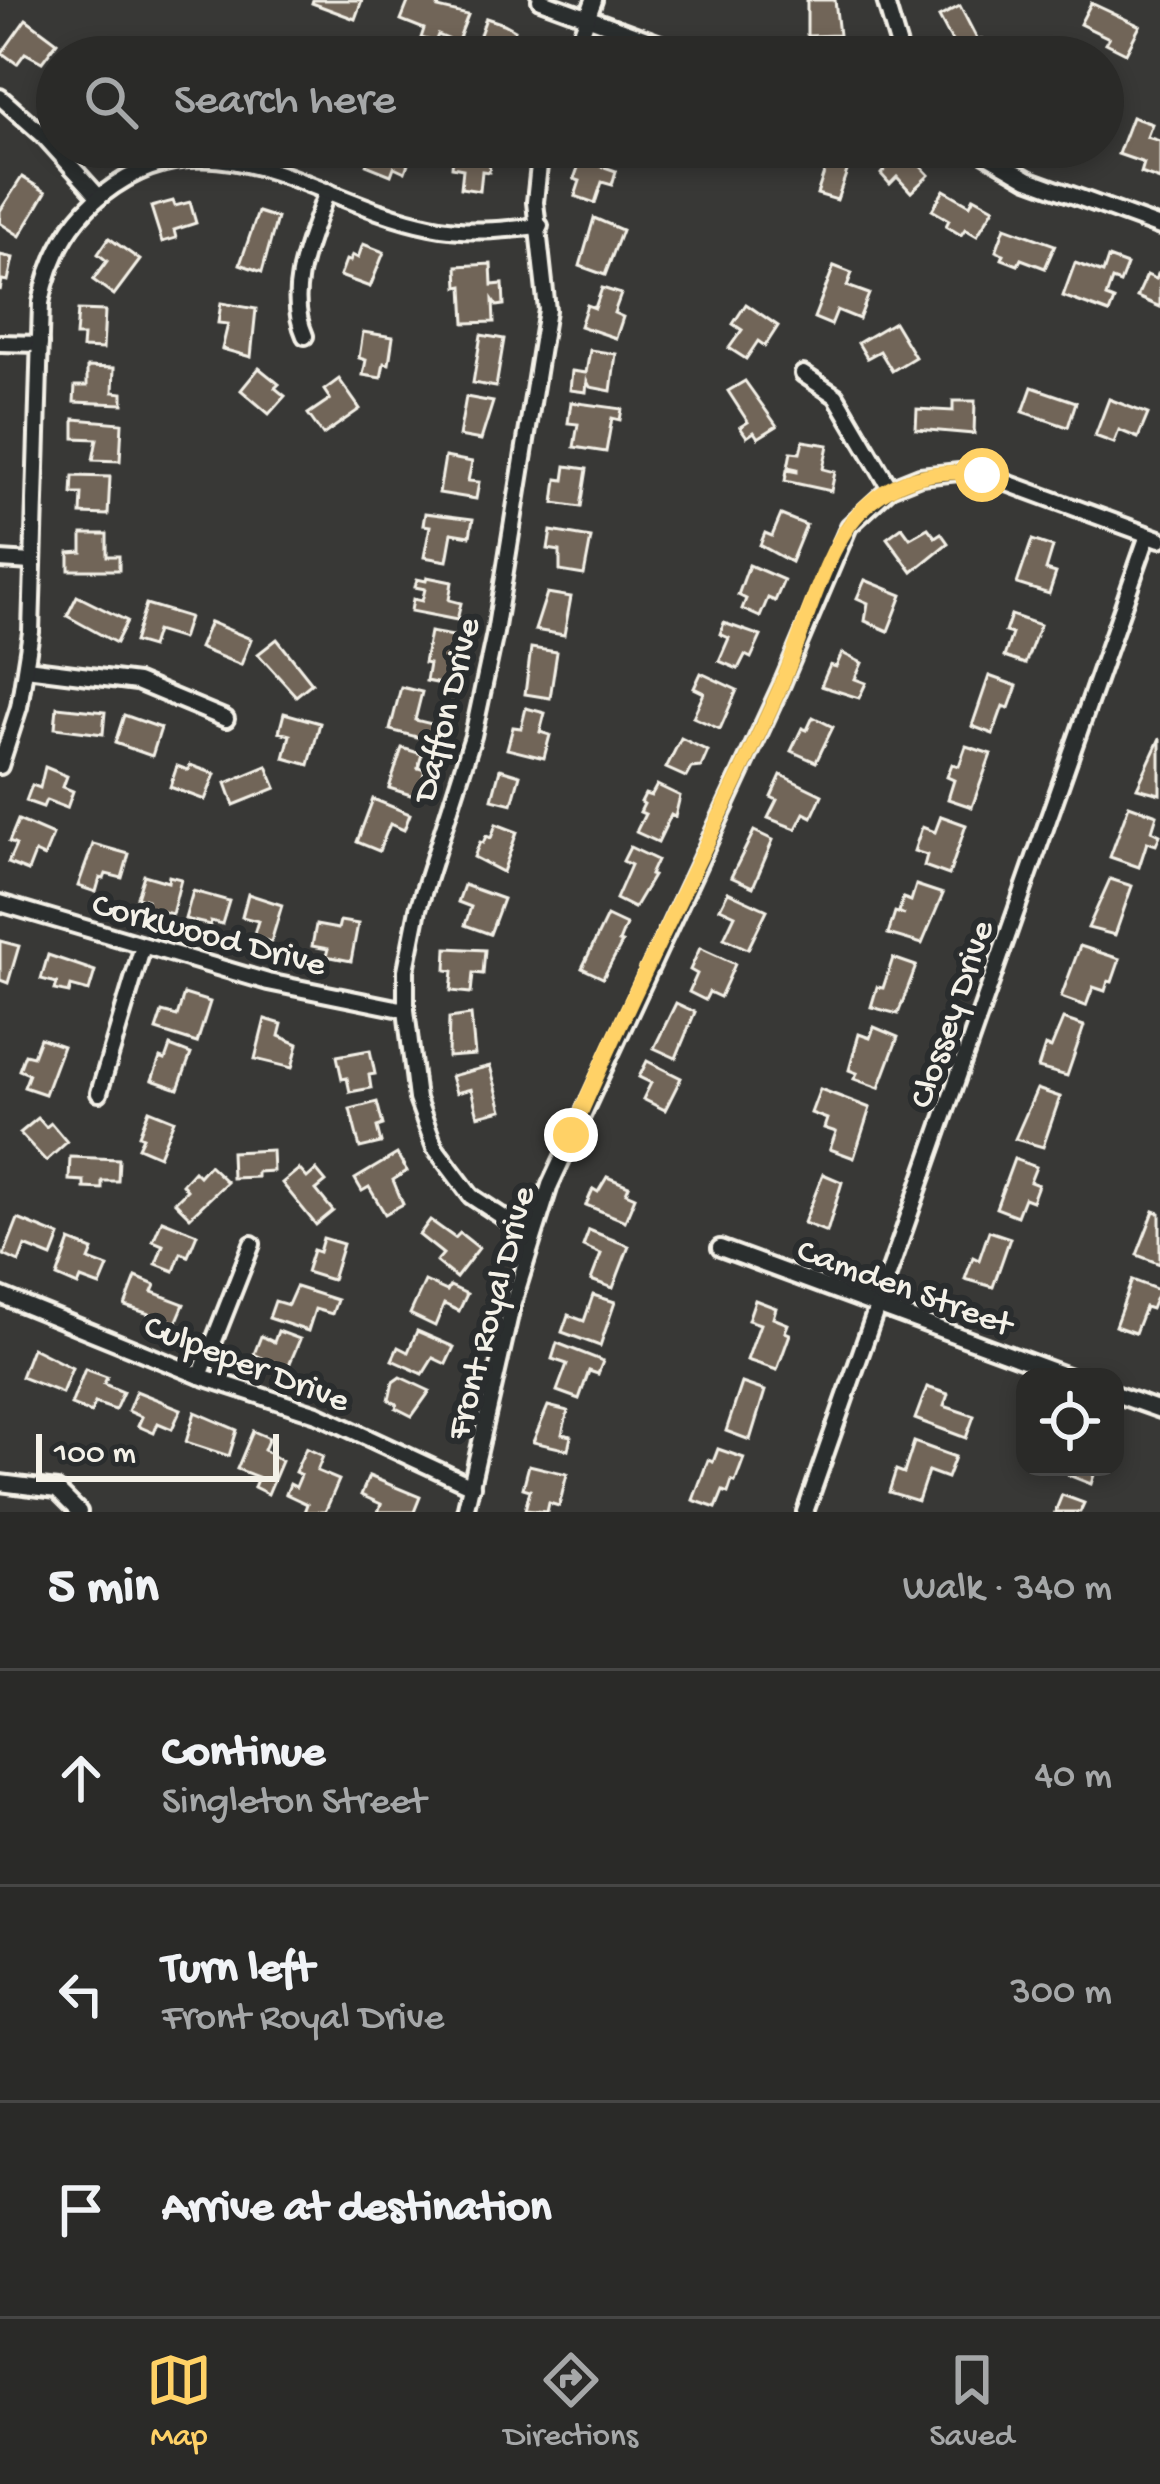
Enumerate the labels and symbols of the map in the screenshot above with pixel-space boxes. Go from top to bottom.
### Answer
route start [955,448,1009,502]
street label: Daffon Drive [405,614,493,809]
street label: Corkwood Drive [87,885,330,989]
street label: Clossey Drive [902,915,1007,1115]
route end [544,1108,598,1162]
street label: Front Royal Drive [439,1182,548,1446]
street label: Camden Street [790,1231,1021,1350]
street label: Culpeper Drive [137,1307,355,1425]
scale bar [36,1428,279,1481]

